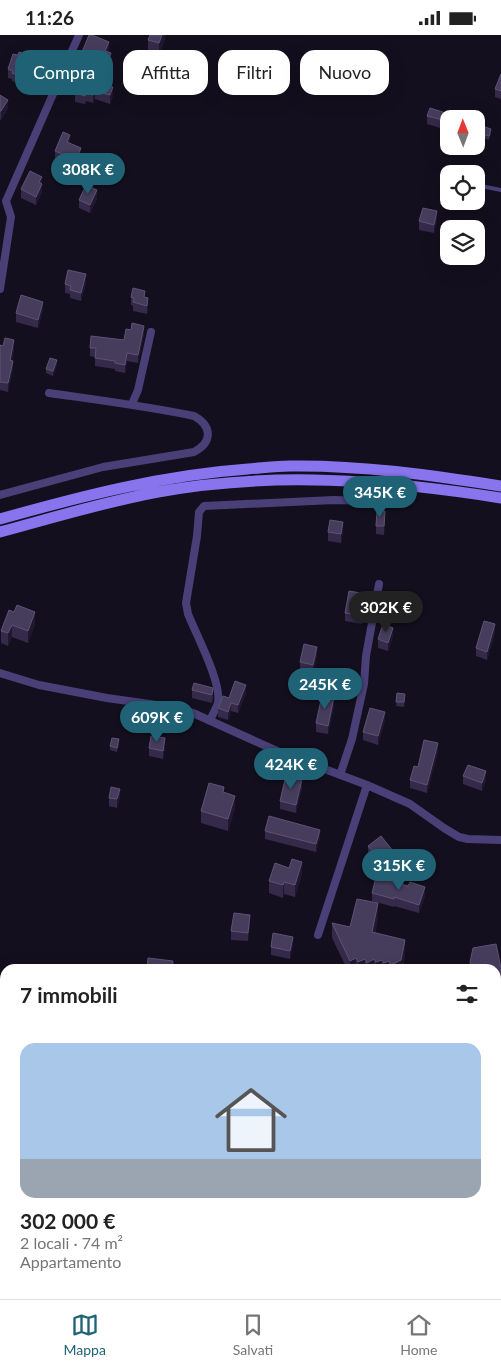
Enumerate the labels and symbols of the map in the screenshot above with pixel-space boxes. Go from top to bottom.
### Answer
north arrow [440,110,485,155]
pin: 308K € [47,153,129,195]
pin: 345K € [339,475,421,518]
pin: 302K € [345,591,427,633]
pin: 245K € [284,667,366,710]
pin: 609K € [116,701,198,743]
pin: 424K € [250,747,332,790]
pin: 315K € [358,849,440,891]

